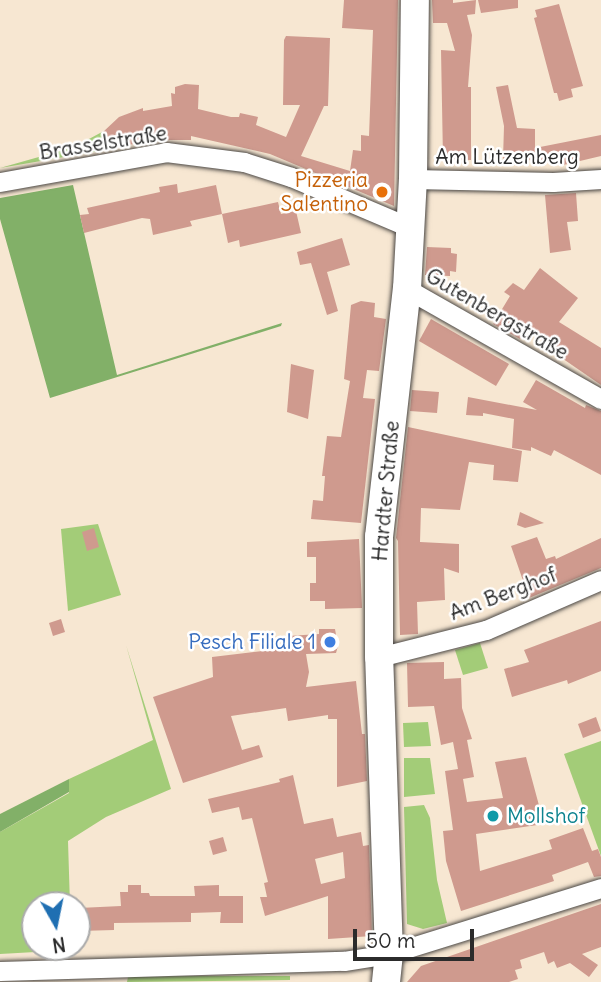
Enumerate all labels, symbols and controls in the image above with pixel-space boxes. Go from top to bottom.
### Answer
street label: Brasselstraße [37,120,169,166]
street label: Am Lützenberg [435,144,579,170]
place label: Pizzeria Salentino [281,167,368,217]
marker: Pizzeria Salentino [374,184,390,200]
street label: Gutenbergstraße [421,263,573,365]
street label: Hardter Straße [367,420,405,562]
street label: Am Berghof [446,562,560,626]
place label: Pesch Filiale 1 [188,629,316,655]
marker: Pesch Filiale 1 [322,634,338,650]
place label: Mollshof [507,803,585,829]
marker: Mollshof [485,808,501,824]
north arrow [21,891,91,961]
scale bar [356,916,477,960]
text: 50 m [366,927,415,954]
text: N [51,932,67,958]

